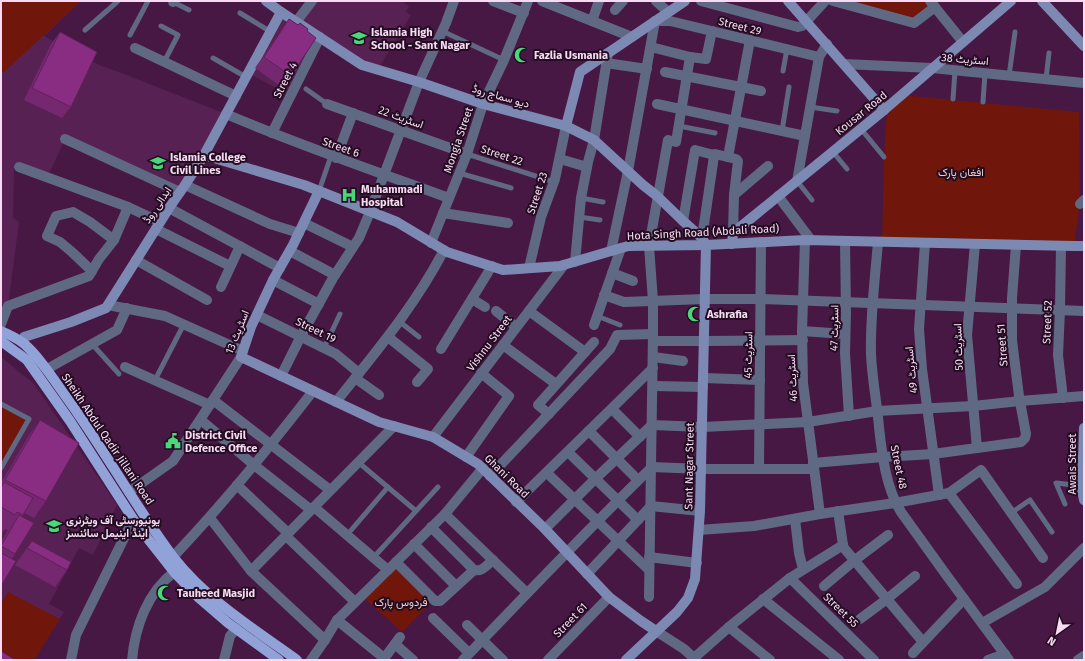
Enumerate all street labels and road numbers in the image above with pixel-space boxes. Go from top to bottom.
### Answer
street label: Street 29 [717,15,763,38]
street label: اسٹریٹ 38 [941,51,989,68]
street label: Street 4 [271,60,300,100]
street label: دیو سماج روڈ [470,82,531,112]
street label: Kousar Road [833,89,890,138]
street label: اسٹریٹ 22 [377,103,425,132]
street label: Mongia Street [441,105,476,175]
street label: Street 6 [320,135,361,160]
street label: Street 22 [479,143,525,168]
street label: Street 23 [525,170,550,216]
street label: ابدالی روڈ [141,185,174,226]
street label: Hota Singh Road (Abdali Road) [626,222,780,243]
street label: Street 52 [1040,300,1055,344]
street label: اسٹریٹ 47 [828,305,841,351]
street label: اسٹریٹ 13 [223,308,252,356]
street label: Vishnu Street [464,313,515,374]
street label: Street 19 [293,315,338,346]
street label: اسٹریٹ 50 [951,323,966,371]
street label: Street 51 [995,323,1010,367]
street label: اسٹریٹ 45 [742,331,755,379]
street label: اسٹریٹ 49 [903,346,920,394]
street label: اسٹریٹ 46 [785,354,800,402]
street label: Sheikh Abdul Qadir Jillani Road [59,371,156,507]
street label: Sant Nagar Street [682,422,697,510]
street label: Awais Street [1066,433,1079,495]
street label: Street 48 [888,444,910,490]
street label: Ghani Road [482,452,532,501]
street label: Street 55 [820,590,861,631]
street label: Street 61 [551,600,590,640]

